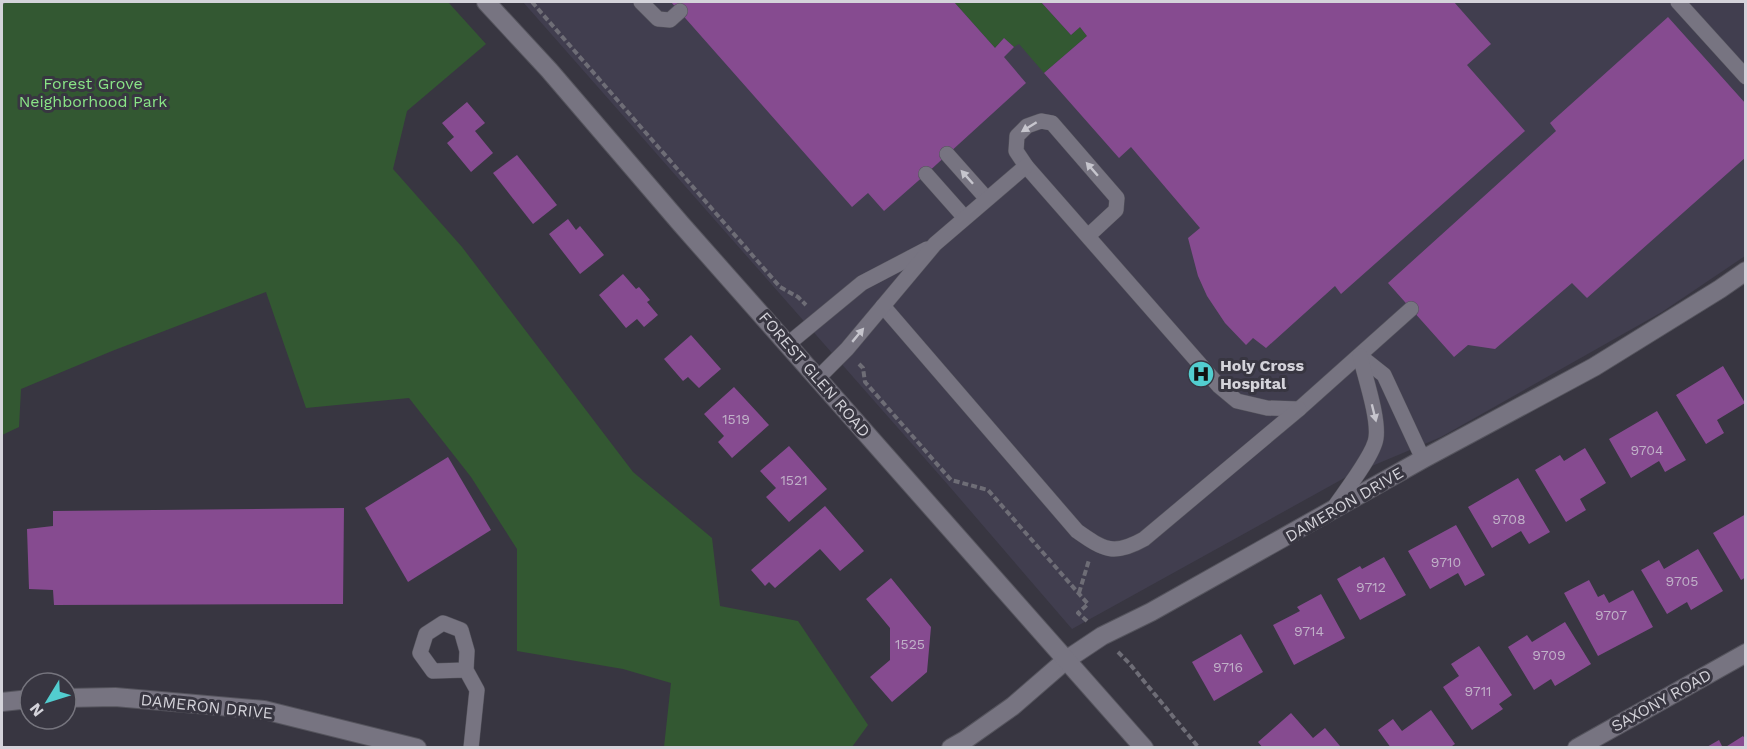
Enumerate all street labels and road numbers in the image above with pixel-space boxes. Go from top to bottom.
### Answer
street label: FOREST GLEN ROAD [755,308,874,441]
street label: DAMERON DRIVE [1282,463,1407,546]
street label: SAXONY ROAD [1608,665,1715,736]
street label: DAMERON DRIVE [140,690,274,723]

